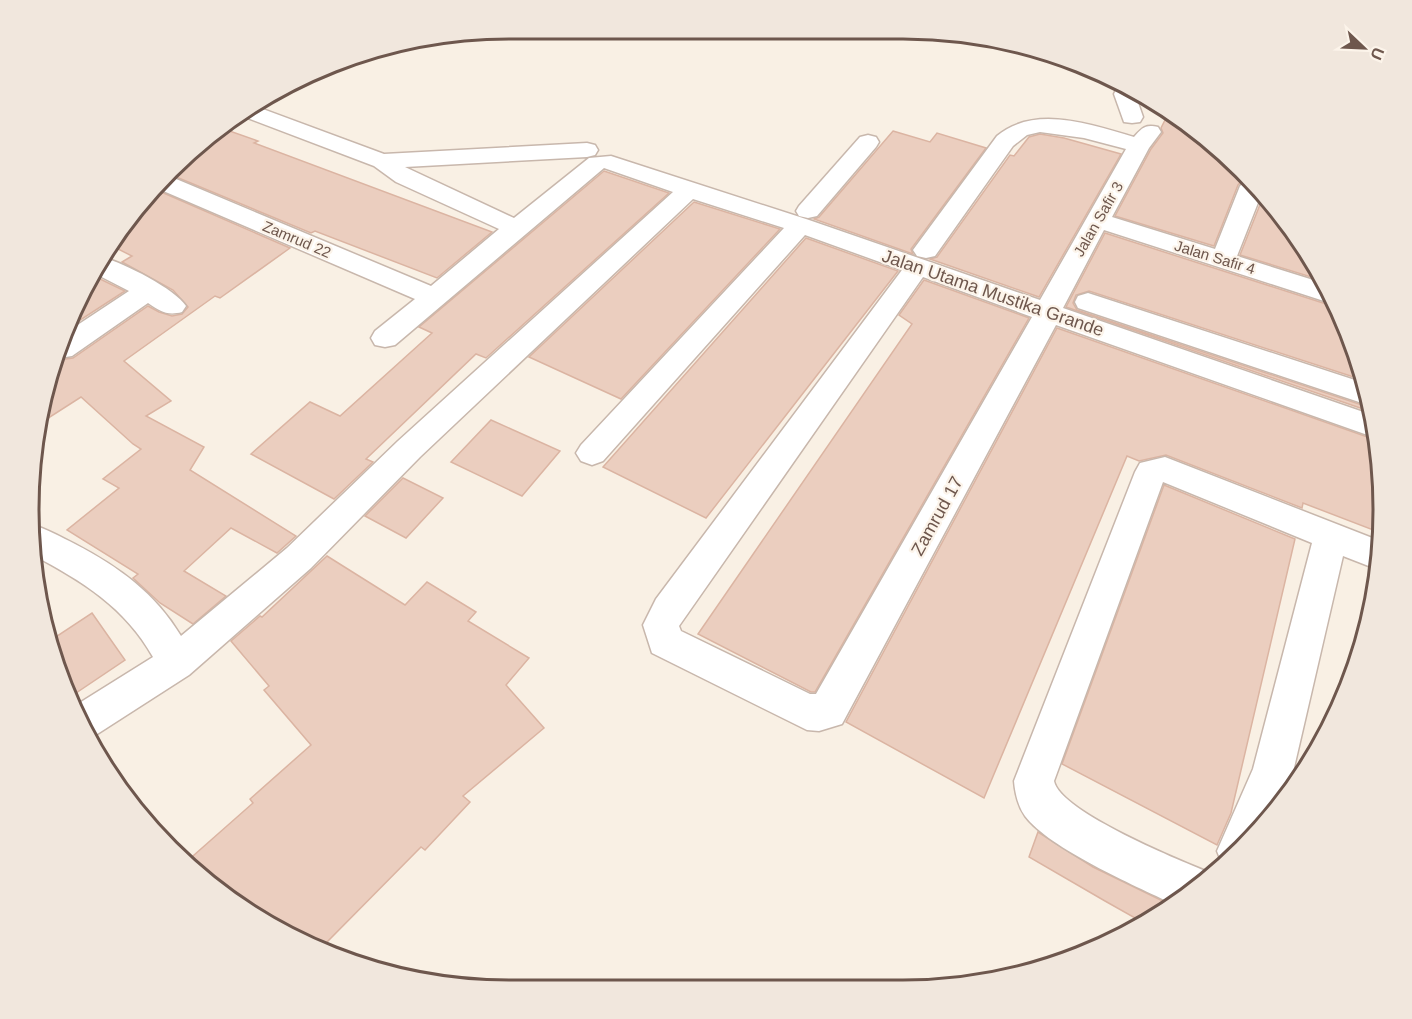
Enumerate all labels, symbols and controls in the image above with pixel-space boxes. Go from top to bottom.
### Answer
north arrow [1334,18,1394,78]
text: U [1367,45,1387,62]
street label: Jalan Safir 3 [1070,179,1126,259]
street label: Zamrud 22 [260,217,334,261]
street label: Jalan Safir 4 [1173,237,1257,277]
street label: Jalan Utama Mustika Grande [880,246,1106,340]
street label: Zamrud 17 [907,473,967,559]

